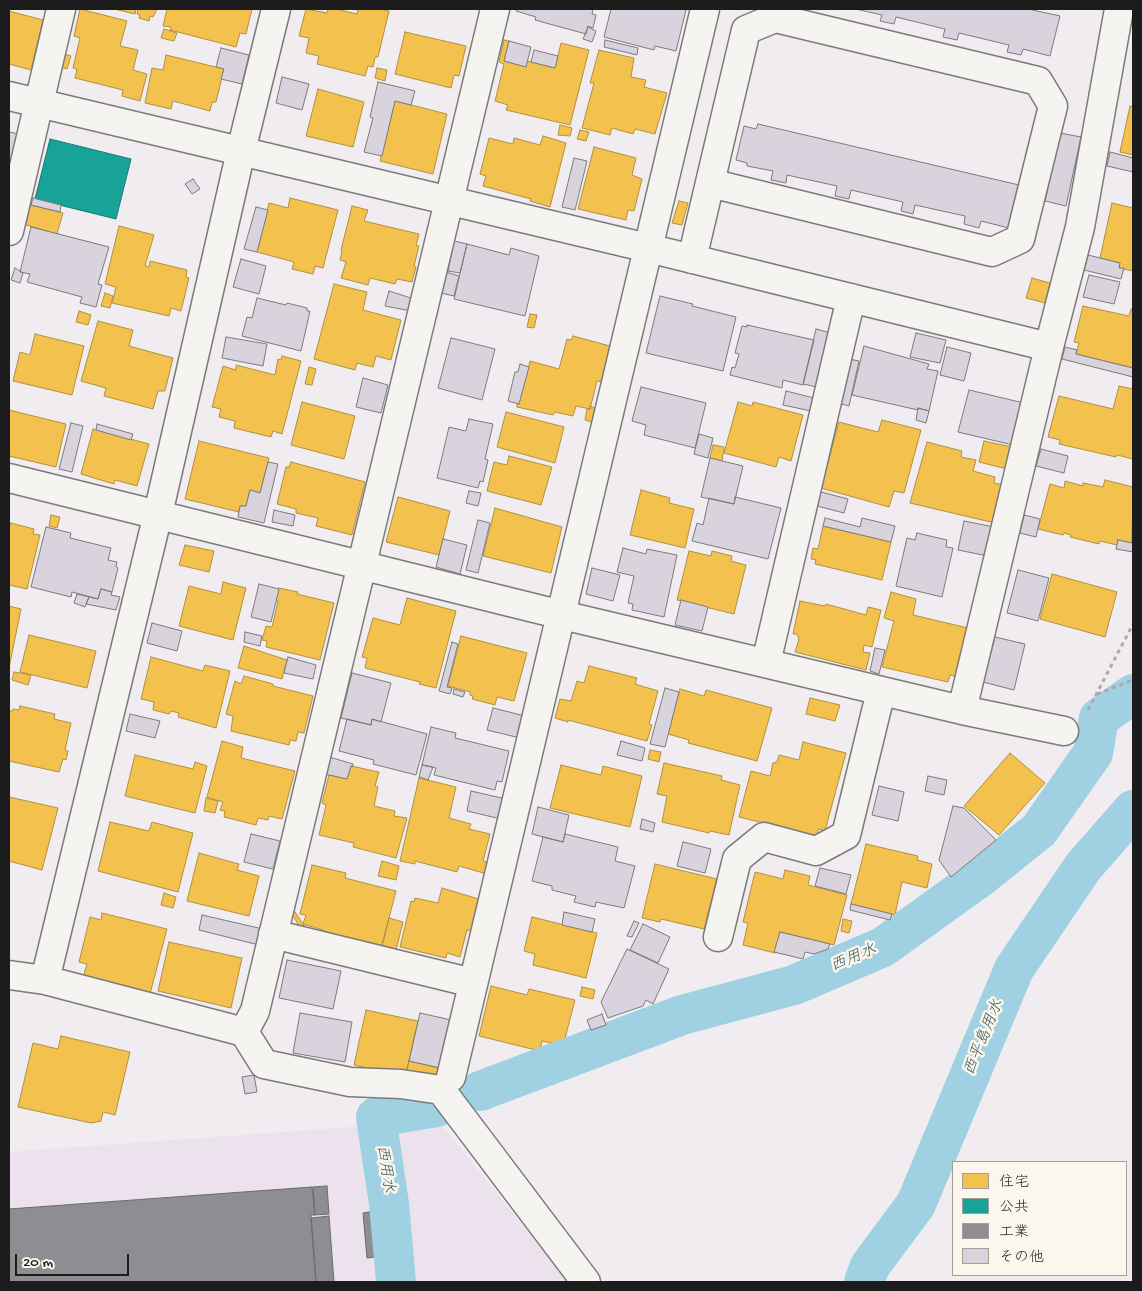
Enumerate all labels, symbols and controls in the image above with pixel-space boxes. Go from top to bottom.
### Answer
water label: 西用水 [828,941,880,977]
water label: 西平島用水 [961,997,1009,1079]
water label: 西用水 [371,1144,397,1194]
legend [952,1161,1127,1276]
text: 住宅 [999,1174,1029,1192]
text: 公共 [999,1199,1029,1217]
text: 工業 [999,1224,1029,1242]
scale bar [18,1244,131,1276]
text: その他 [999,1249,1044,1267]
text: 20 m [23,1254,53,1272]

